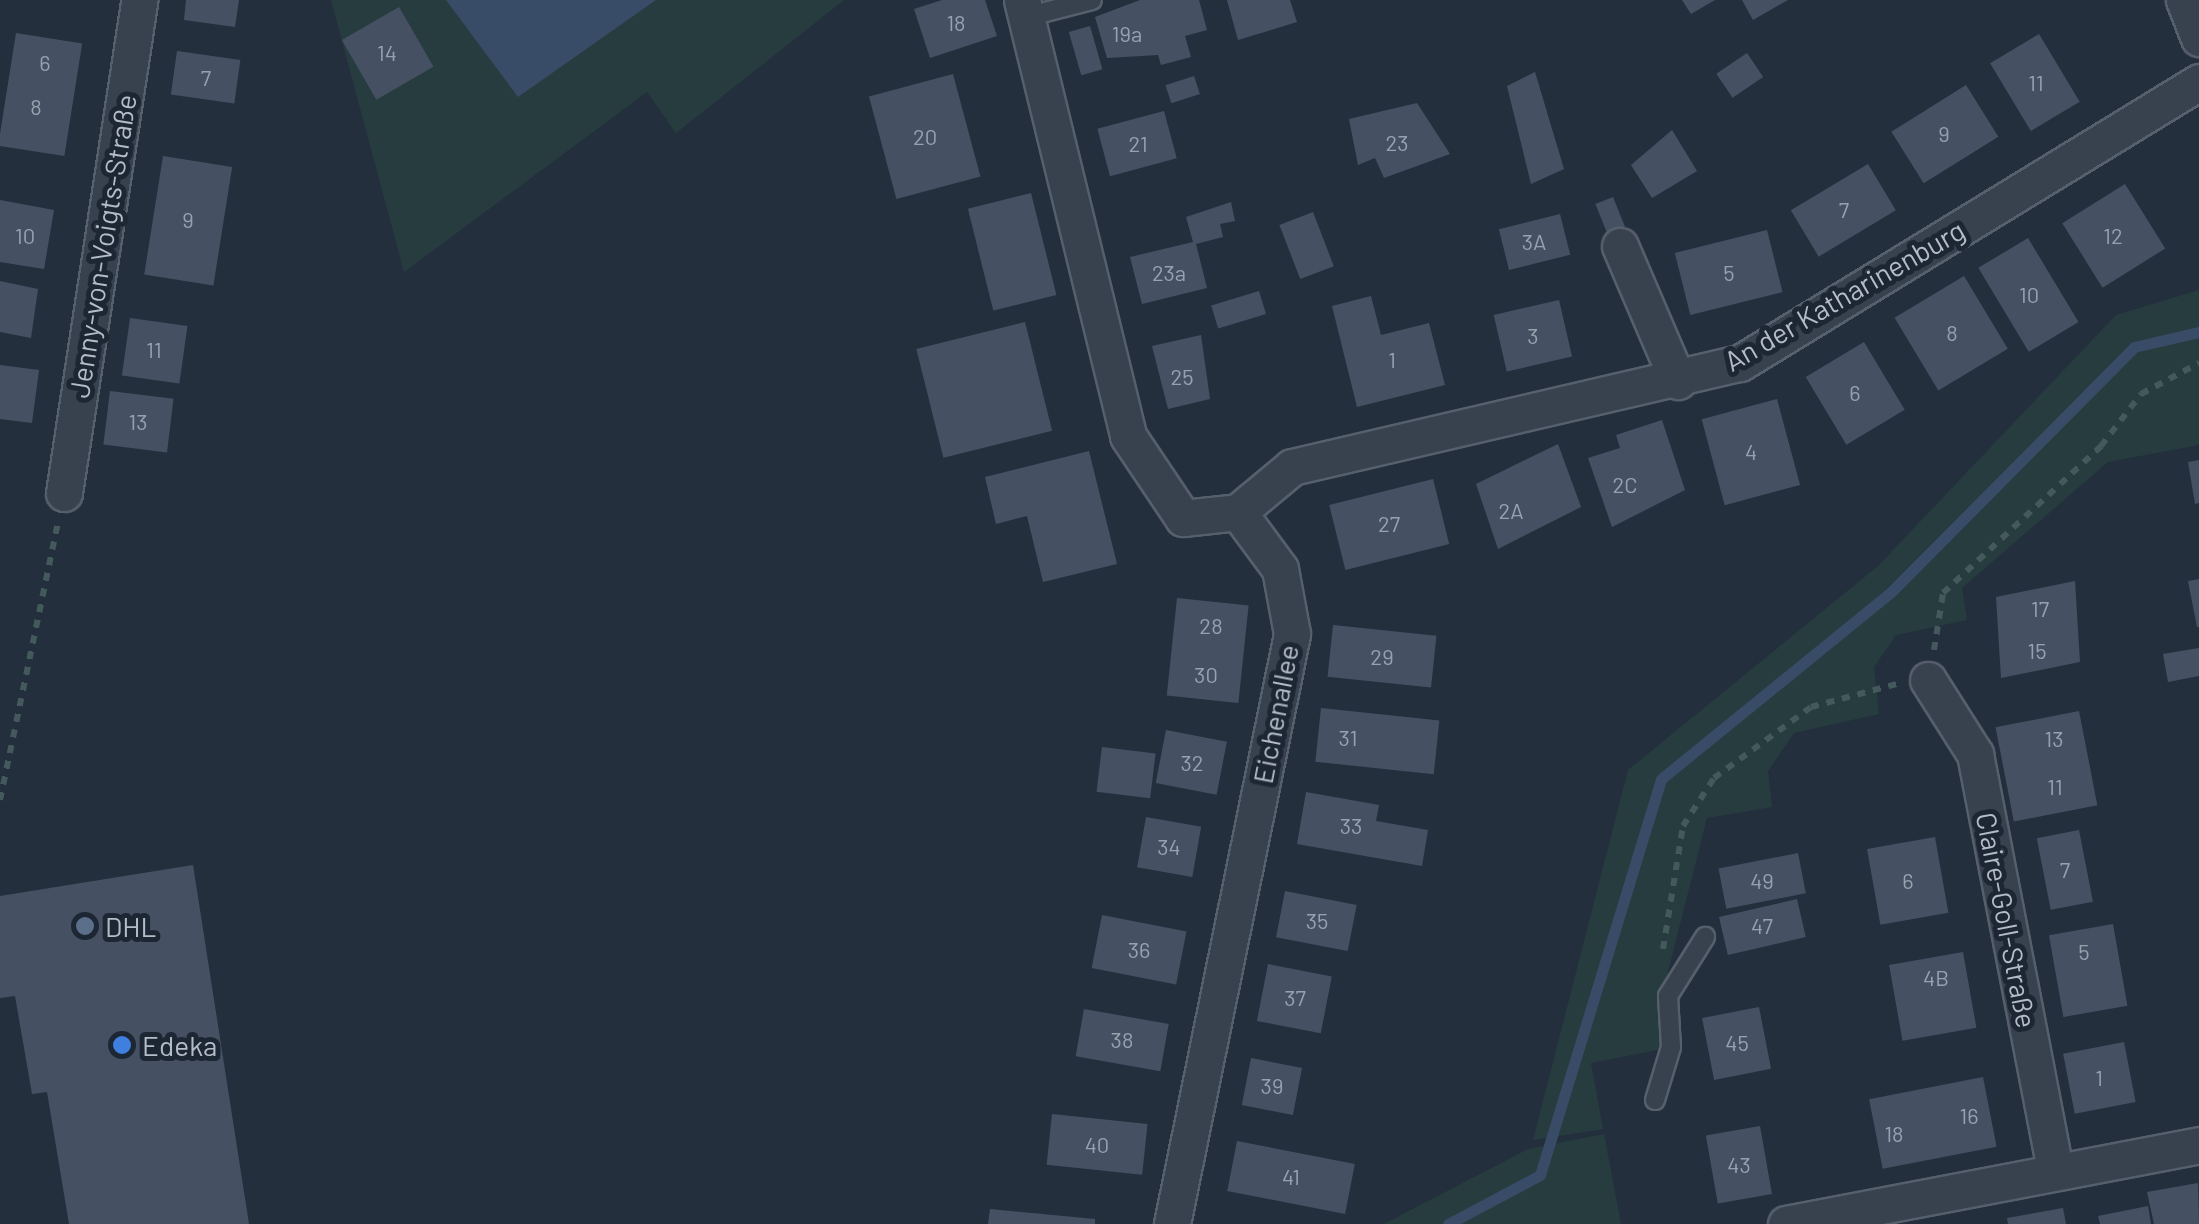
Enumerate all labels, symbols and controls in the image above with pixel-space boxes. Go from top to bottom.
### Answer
house number: 18 [946,10,966,36]
house number: 19a [1112,21,1142,47]
house number: 14 [377,40,397,66]
house number: 6 [39,50,51,76]
house number: 7 [201,65,211,91]
house number: 11 [2028,70,2044,96]
street label: Jenny-von-Voigts-Straße [61,92,143,400]
house number: 8 [30,94,42,120]
house number: 9 [1938,121,1950,147]
house number: 20 [913,124,937,150]
house number: 23 [1386,130,1408,156]
house number: 21 [1128,131,1148,157]
house number: 7 [1839,197,1849,223]
house number: 9 [182,207,194,233]
street label: An der Katharinenburg [1718,212,1970,378]
house number: 10 [15,223,35,249]
house number: 12 [2103,223,2123,249]
house number: 3A [1522,229,1546,255]
house number: 23a [1152,260,1186,286]
house number: 5 [1723,260,1735,286]
house number: 10 [2019,282,2039,308]
house number: 8 [1946,320,1958,346]
house number: 3 [1527,323,1539,349]
house number: 11 [146,337,162,363]
house number: 1 [1388,347,1396,373]
house number: 25 [1170,364,1194,390]
house number: 6 [1849,380,1861,406]
house number: 13 [128,409,148,435]
house number: 4 [1745,439,1757,465]
house number: 2C [1612,472,1638,498]
house number: 2A [1498,498,1524,524]
house number: 27 [1378,511,1400,537]
house number: 17 [2031,596,2049,622]
house number: 28 [1199,613,1223,639]
house number: 15 [2027,638,2047,664]
street label: Eichenallee [1245,642,1305,786]
house number: 29 [1370,644,1394,670]
house number: 30 [1194,662,1218,688]
house number: 31 [1339,725,1357,751]
house number: 13 [2044,726,2064,752]
house number: 32 [1180,750,1204,776]
house number: 11 [2047,774,2063,800]
street label: Claire-Goll-Straße [1970,809,2044,1031]
house number: 33 [1340,813,1362,839]
house number: 34 [1157,834,1181,860]
house number: 7 [2060,857,2070,883]
house number: 49 [1750,868,1774,894]
house number: 6 [1902,868,1914,894]
house number: 35 [1306,908,1328,934]
place label: DHL [105,909,157,943]
house number: 47 [1751,913,1773,939]
marker: DHL [74,915,96,937]
house number: 36 [1128,937,1150,963]
house number: 5 [2078,939,2090,965]
house number: 4B [1923,965,1949,991]
house number: 37 [1284,985,1306,1011]
house number: 38 [1111,1027,1133,1053]
place label: Edeka [142,1028,217,1062]
house number: 45 [1725,1030,1749,1056]
marker: Edeka [111,1034,133,1056]
house number: 1 [2095,1065,2103,1091]
house number: 39 [1261,1073,1283,1099]
house number: 16 [1959,1103,1979,1129]
house number: 18 [1884,1121,1904,1147]
house number: 40 [1085,1132,1109,1158]
house number: 43 [1727,1152,1751,1178]
house number: 41 [1282,1164,1300,1190]

